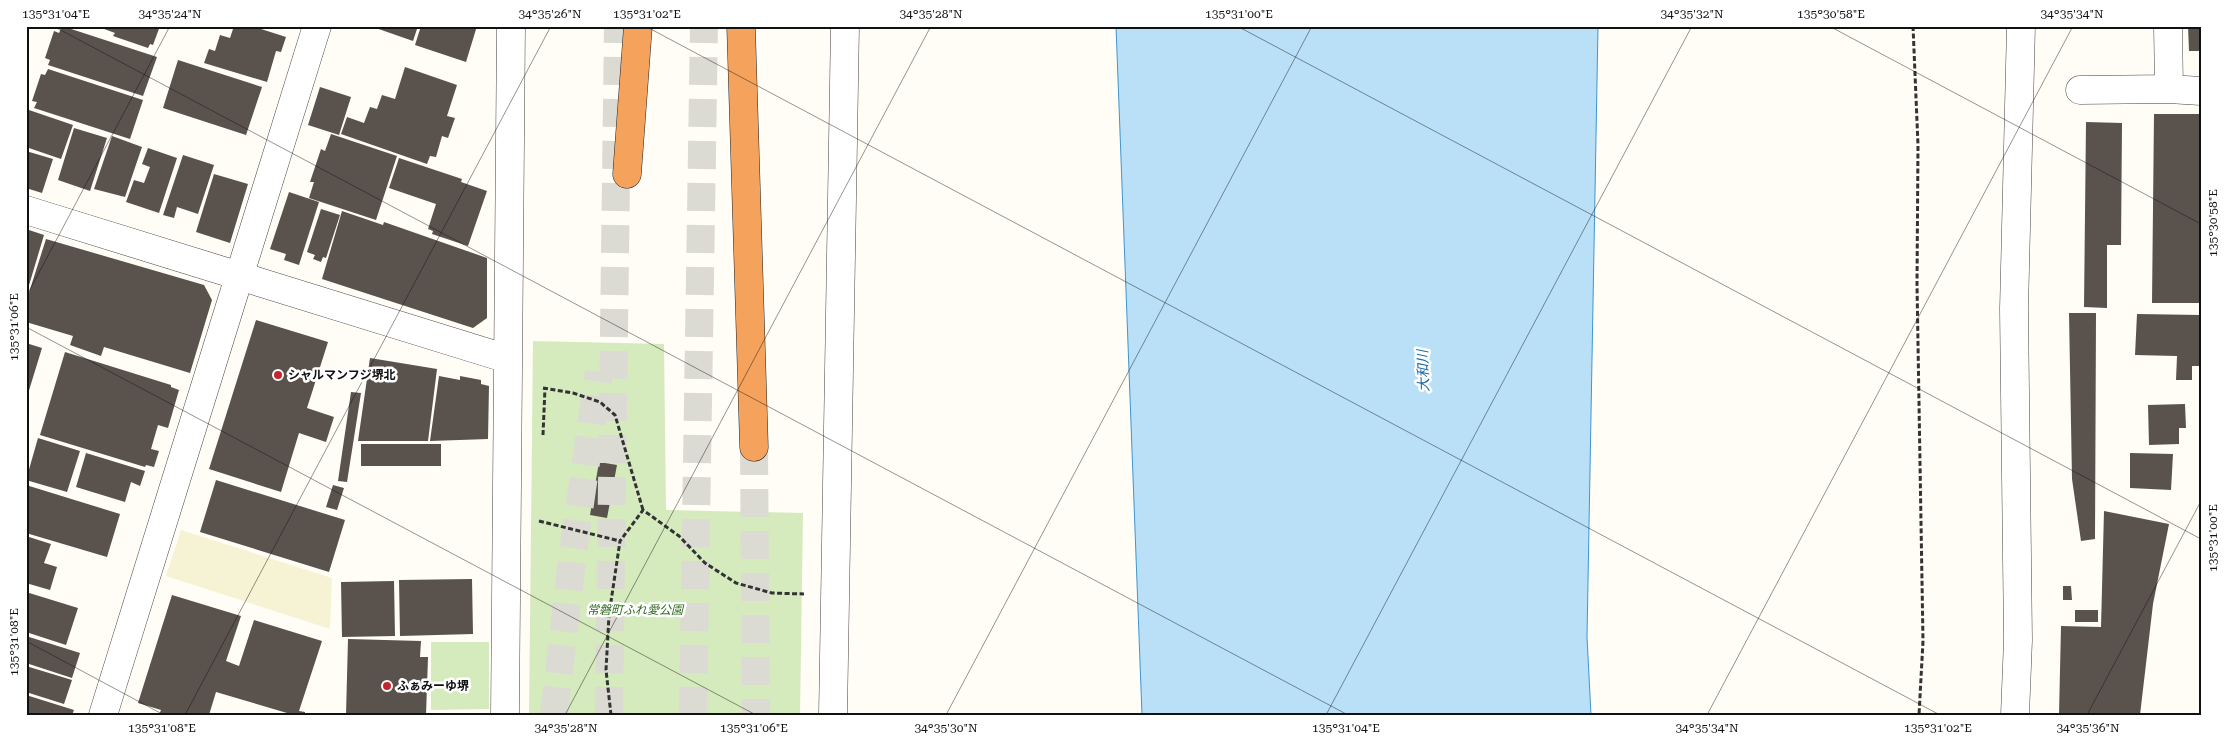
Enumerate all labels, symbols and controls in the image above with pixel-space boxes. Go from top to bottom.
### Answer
text: 135°31'04"E [22,7,90,21]
text: 34°35'24"N [138,7,202,21]
text: 34°35'26"N [518,7,582,21]
text: 135°31'02"E [613,7,681,21]
text: 34°35'28"N [899,7,963,21]
text: 135°31'00"E [1205,7,1273,21]
text: 34°35'32"N [1660,7,1724,21]
text: 135°30'58"E [1797,7,1865,21]
text: 34°35'34"N [2040,7,2104,21]
text: 135°30'58"E [2206,189,2220,257]
text: 135°31'06"E [7,293,21,361]
water label: 大和川 [1414,348,1432,392]
place label: シャルマンフジ堺北 [288,368,396,382]
marker: シャルマンフジ堺北 [272,369,284,381]
text: 135°31'00"E [2206,504,2220,572]
park label: 常磐町ふれ愛公園 [587,603,685,617]
text: 135°31'08"E [7,608,21,676]
place label: ふぁみーゆ堺 [397,679,469,693]
marker: ふぁみーゆ堺 [381,680,393,692]
text: 135°31'08"E [128,721,196,735]
text: 34°35'28"N [534,721,598,735]
text: 135°31'06"E [720,721,788,735]
text: 34°35'30"N [914,721,978,735]
text: 135°31'04"E [1312,721,1380,735]
text: 34°35'34"N [1675,721,1739,735]
text: 135°31'02"E [1904,721,1972,735]
text: 34°35'36"N [2056,721,2120,735]

